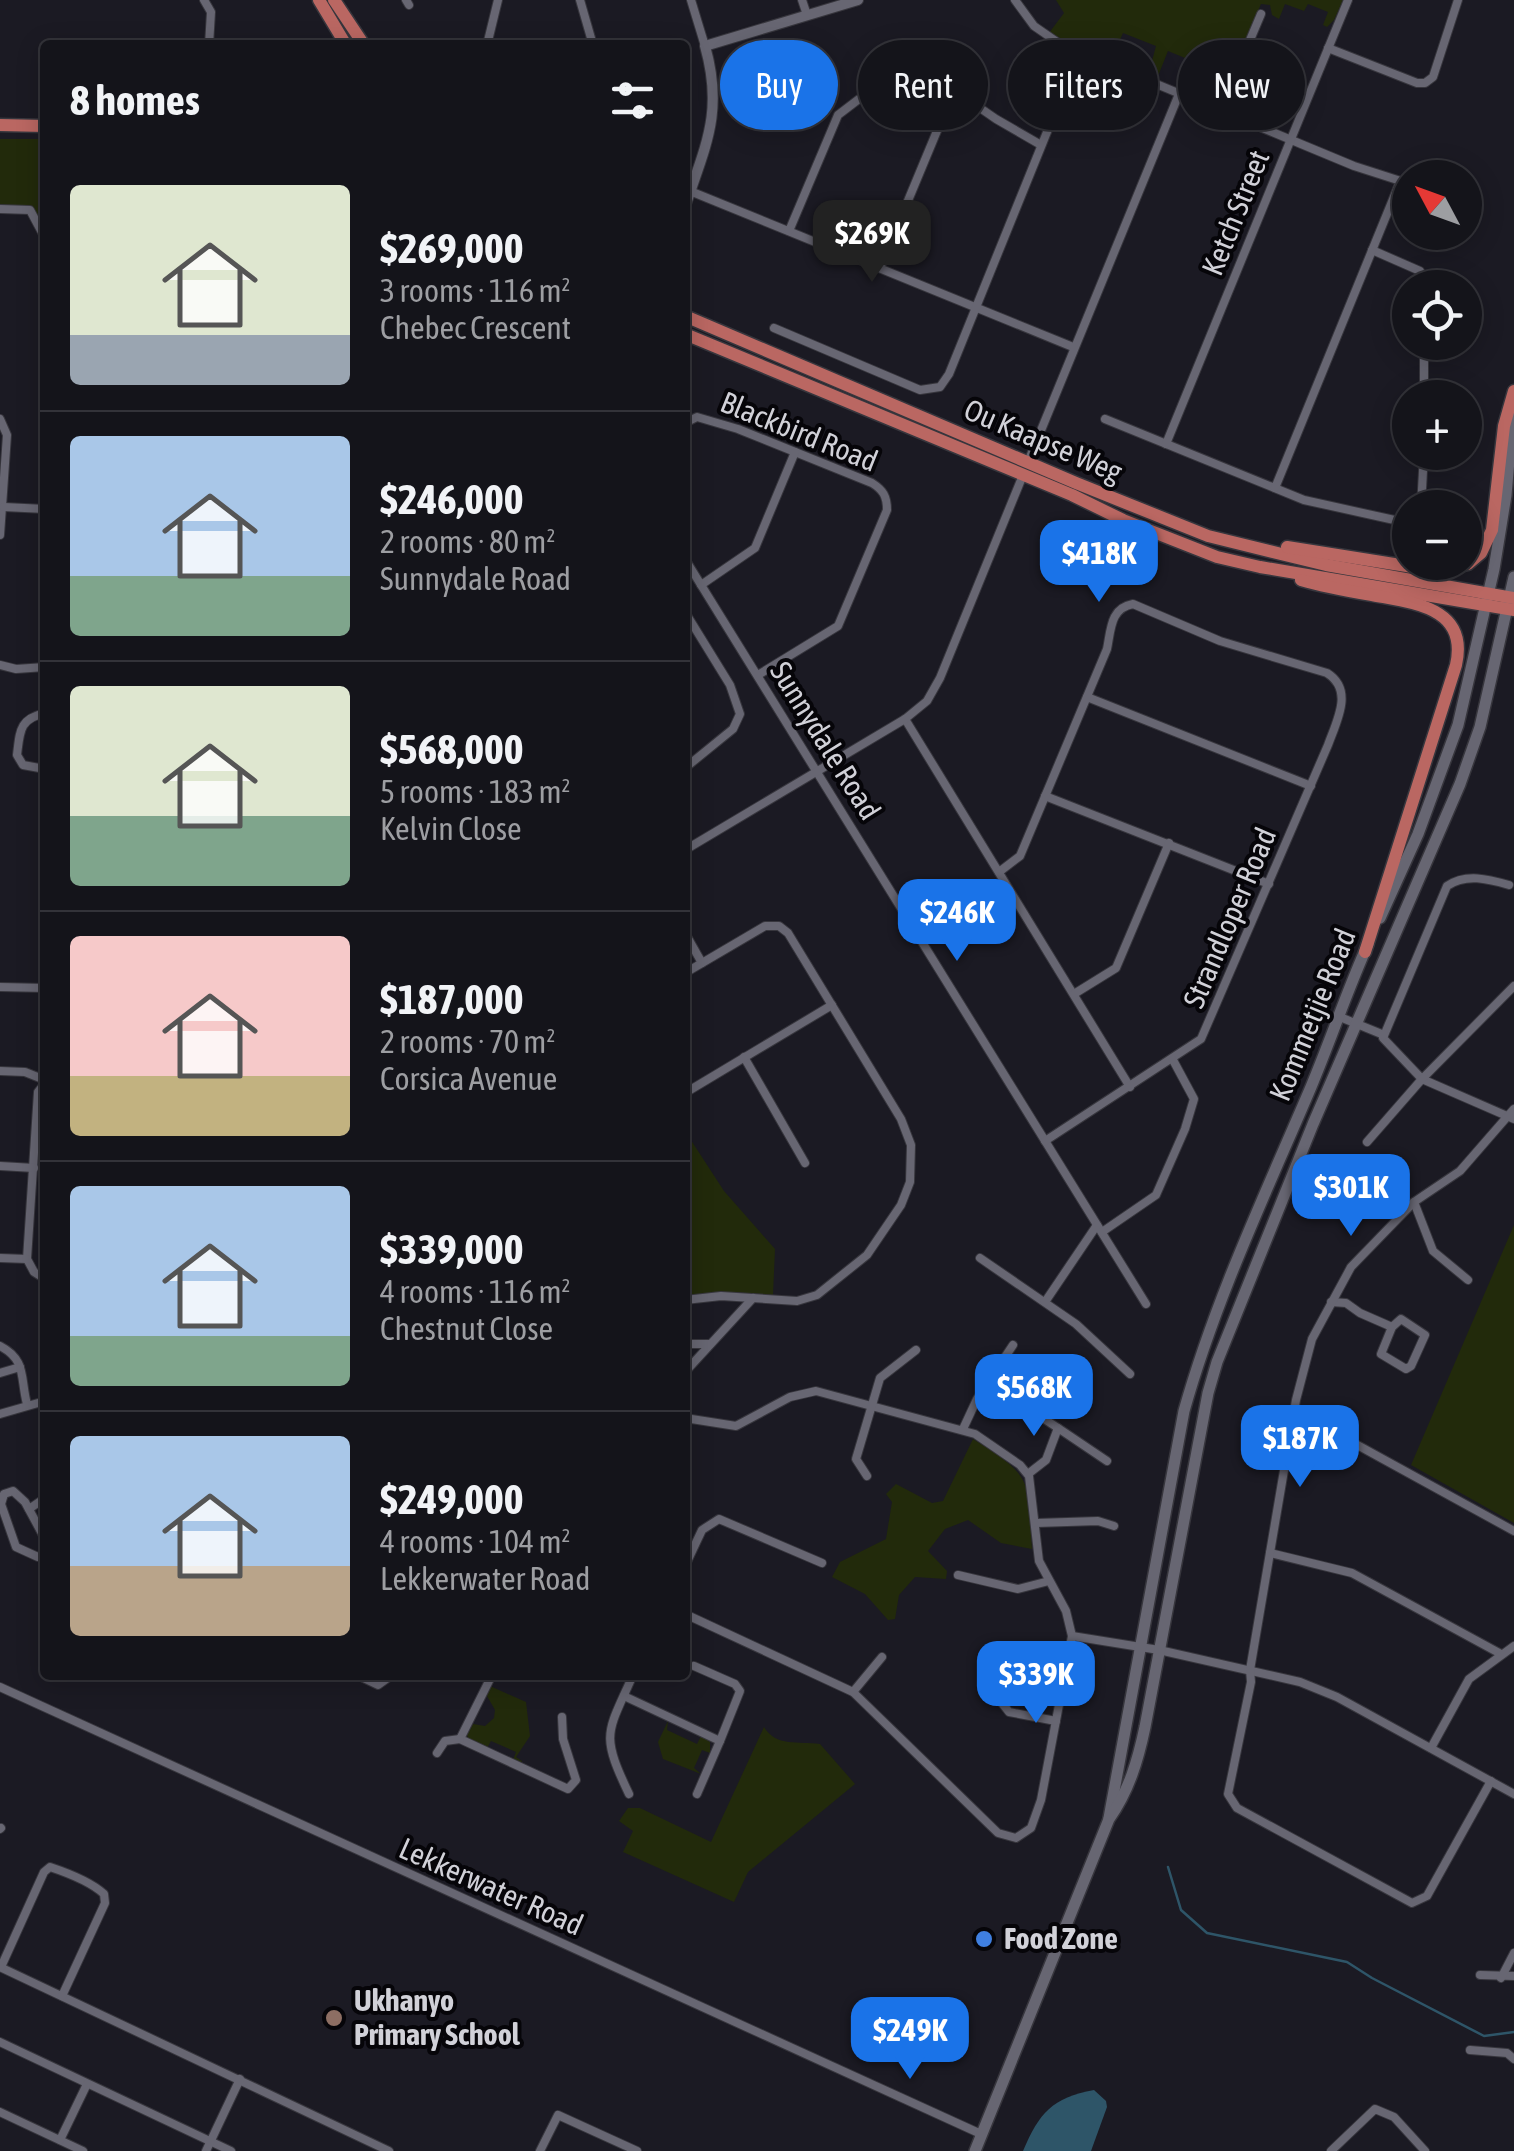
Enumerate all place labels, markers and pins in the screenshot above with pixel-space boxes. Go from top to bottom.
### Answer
pin: $269K [802,200,942,285]
pin: $418K [1029,520,1169,605]
pin: $246K [887,879,1027,964]
pin: $301K [1281,1154,1421,1239]
pin: $568K [964,1354,1104,1439]
pin: $187K [1230,1405,1370,1490]
pin: $339K [966,1641,1106,1726]
place label: Food Zone [1004,1921,1118,1955]
marker: Food Zone [973,1928,995,1950]
place label: Ukhanyo Primary School [354,1983,521,2051]
pin: $249K [840,1997,980,2082]
marker: Ukhanyo Primary School [323,2007,345,2029]

